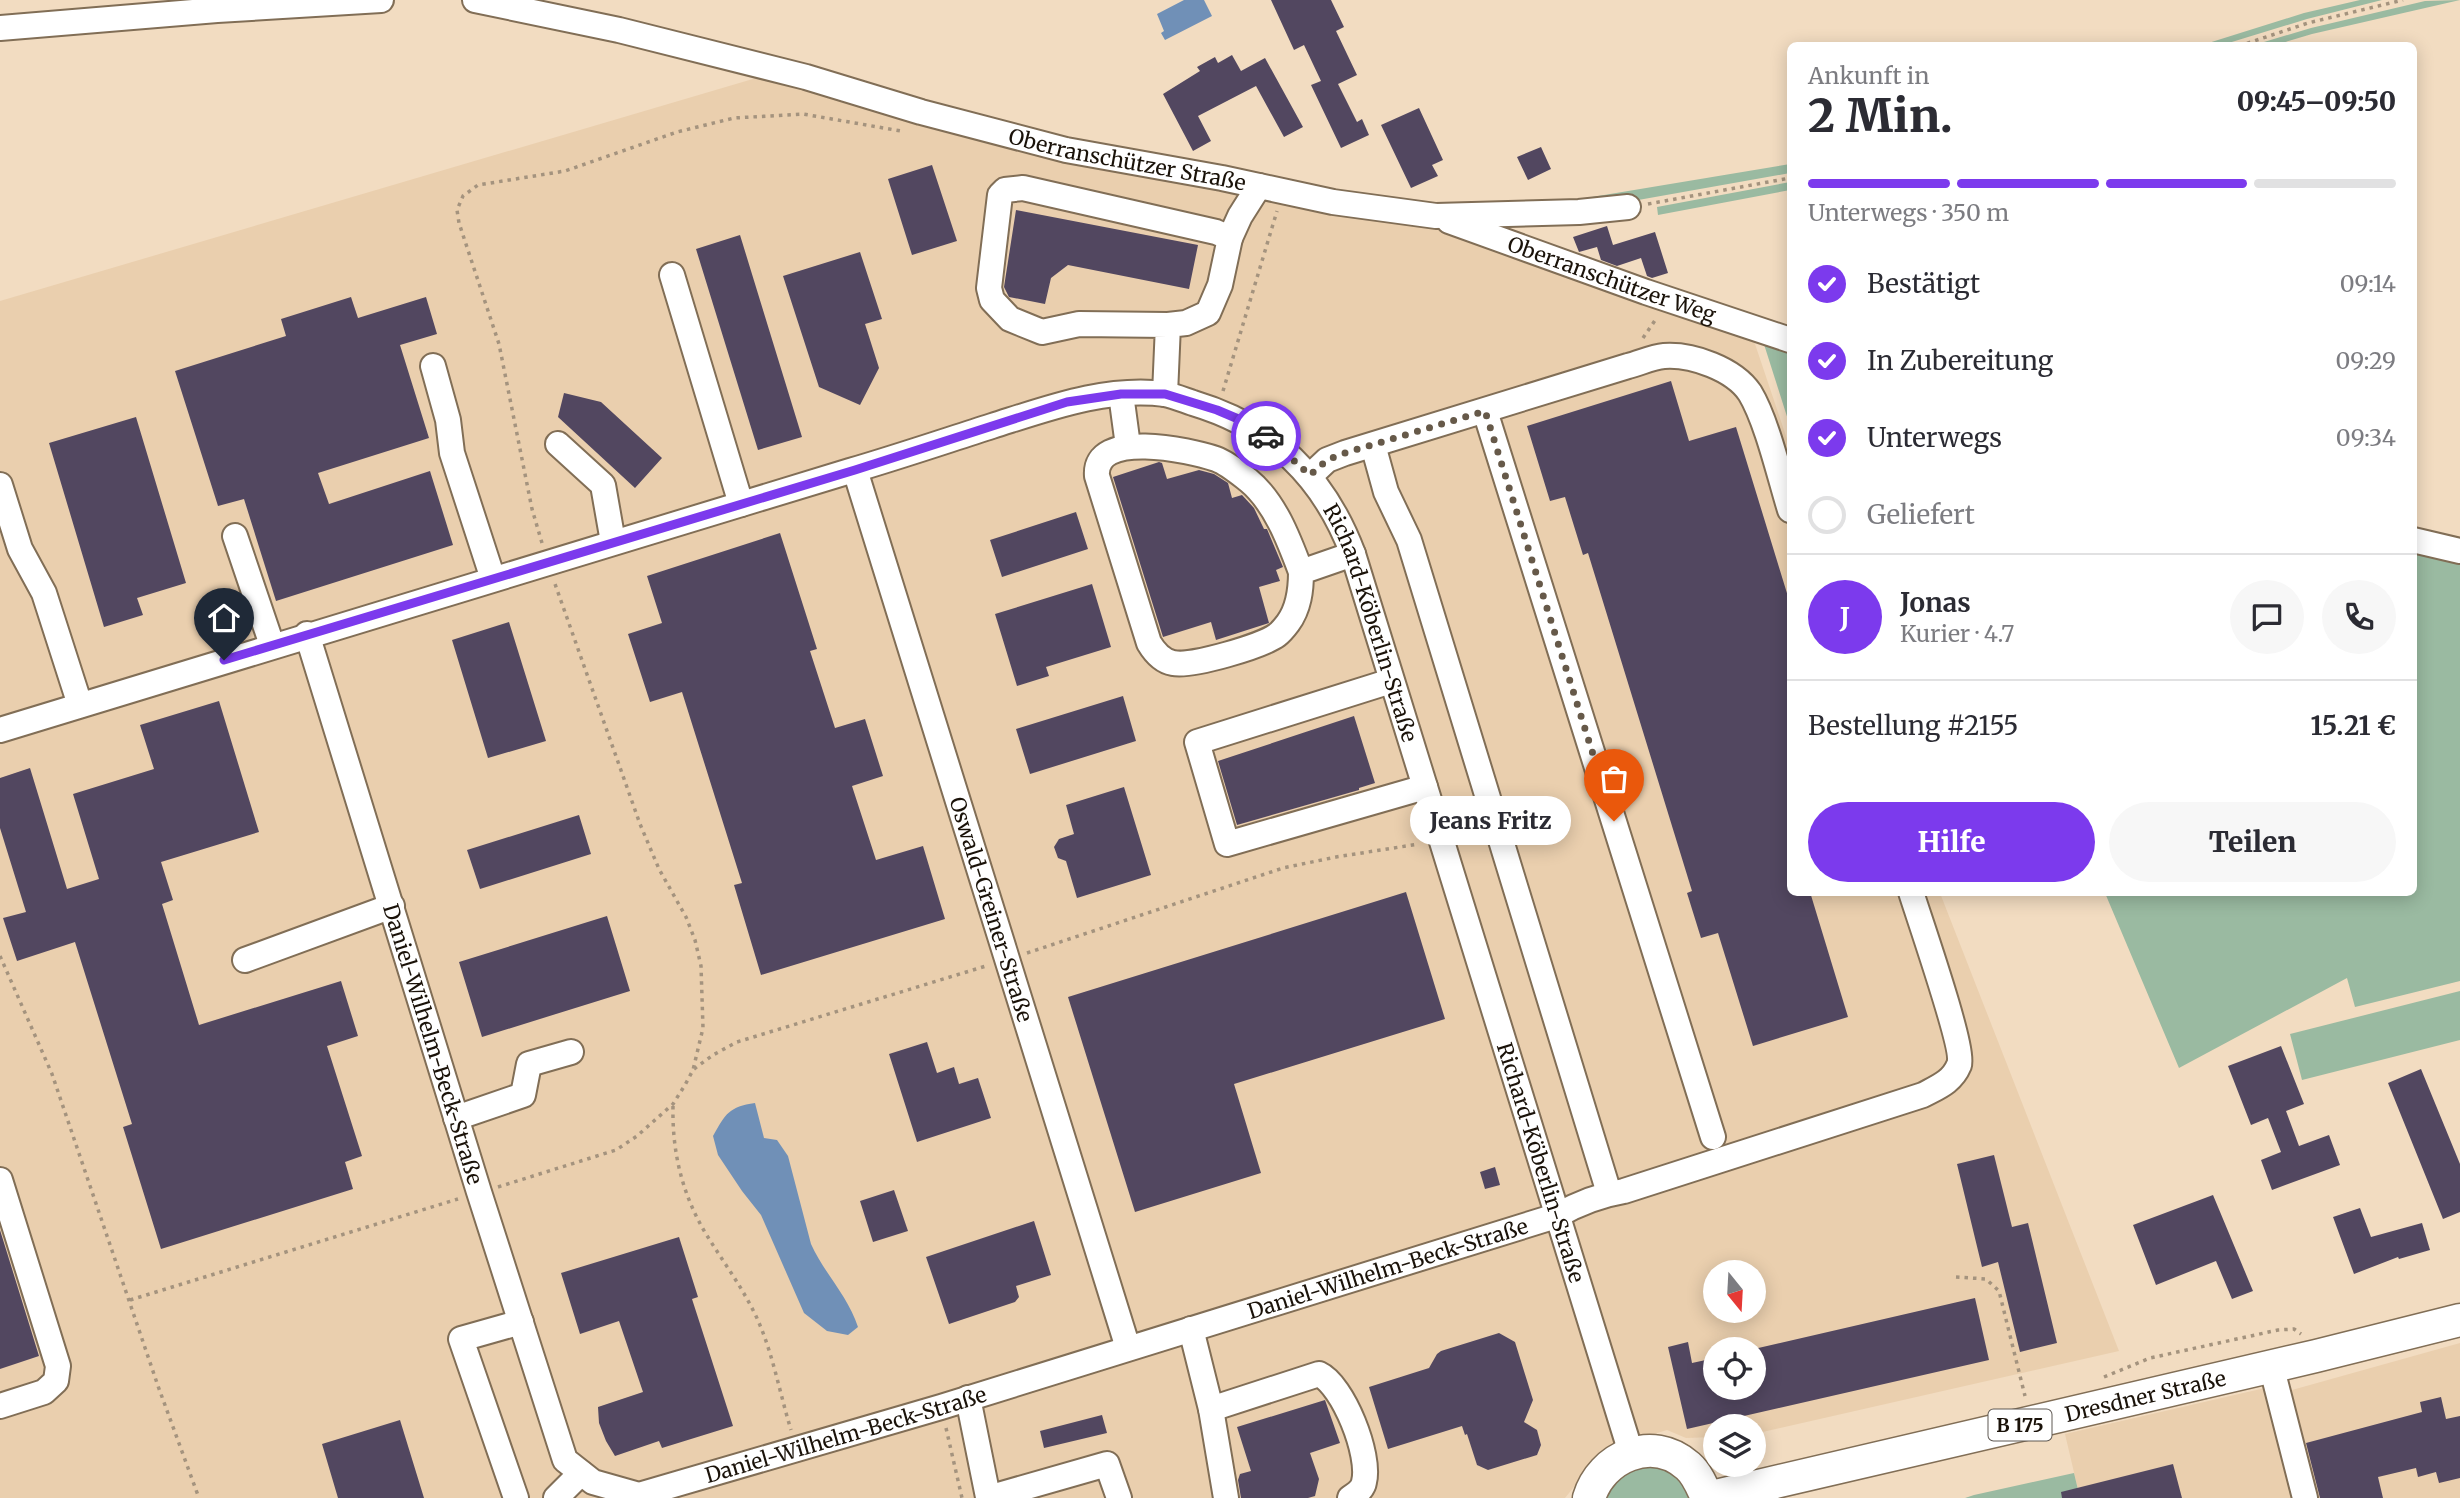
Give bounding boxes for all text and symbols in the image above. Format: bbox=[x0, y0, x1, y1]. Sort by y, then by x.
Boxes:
text: Ankunft in bbox=[1808, 61, 1930, 90]
text: 09:45–09:50 bbox=[2237, 85, 2396, 118]
text: 2 Min. bbox=[1808, 87, 1953, 145]
street label: Oberranschützer Straße bbox=[1006, 122, 1249, 196]
text: Unterwegs · 350 m bbox=[1808, 198, 2009, 227]
street label: Oberranschützer Weg bbox=[1504, 230, 1720, 328]
icon: check bbox=[1808, 265, 1846, 303]
text: Bestätigt bbox=[1867, 267, 1980, 300]
text: 09:14 bbox=[2340, 269, 2396, 298]
icon: check bbox=[1808, 342, 1846, 380]
text: In Zubereitung bbox=[1867, 344, 2053, 377]
text: 09:29 bbox=[2335, 346, 2396, 375]
courier bbox=[1231, 401, 1301, 471]
icon: car bbox=[1247, 417, 1285, 455]
icon: check bbox=[1808, 419, 1846, 457]
text: Unterwegs bbox=[1867, 421, 2002, 454]
text: 09:34 bbox=[2336, 423, 2396, 452]
street label: Richard-Köberlin-Straße bbox=[1318, 498, 1424, 745]
text: Geliefert bbox=[1867, 498, 1975, 531]
button: chat bbox=[2230, 580, 2304, 654]
button: phone bbox=[2322, 580, 2396, 654]
text: Jonas bbox=[1900, 586, 1971, 619]
pin bbox=[194, 588, 254, 660]
icon: home bbox=[205, 599, 243, 637]
text: J bbox=[1840, 601, 1850, 634]
text: Kurier · 4.7 bbox=[1900, 619, 2014, 648]
text: Bestellung #2155 bbox=[1808, 709, 2018, 742]
text: 15.21 € bbox=[2310, 709, 2396, 742]
pin bbox=[1584, 749, 1644, 821]
icon: bag bbox=[1595, 760, 1633, 798]
street label: Oswald-Greiner-Straße bbox=[944, 793, 1039, 1025]
callout: Jeans Fritz bbox=[1411, 796, 1572, 846]
button: Hilfe bbox=[1808, 802, 2095, 882]
button: Teilen bbox=[2109, 802, 2396, 882]
text: Jeans Fritz bbox=[1430, 806, 1551, 835]
street label: Daniel-Wilhelm-Beck-Straße bbox=[377, 900, 489, 1188]
street label: Richard-Köberlin-Straße bbox=[1491, 1039, 1591, 1286]
street label: Daniel-Wilhelm-Beck-Straße bbox=[1244, 1212, 1531, 1325]
north arrow bbox=[1703, 1260, 1766, 1323]
map controls bbox=[1703, 1260, 1766, 1477]
button: locate bbox=[1703, 1337, 1766, 1400]
street label: Dresdner Straße bbox=[2062, 1364, 2228, 1428]
street label: Daniel-Wilhelm-Beck-Straße bbox=[702, 1380, 990, 1489]
road number: B 175 bbox=[1988, 1410, 2052, 1441]
button: layers bbox=[1703, 1414, 1766, 1477]

